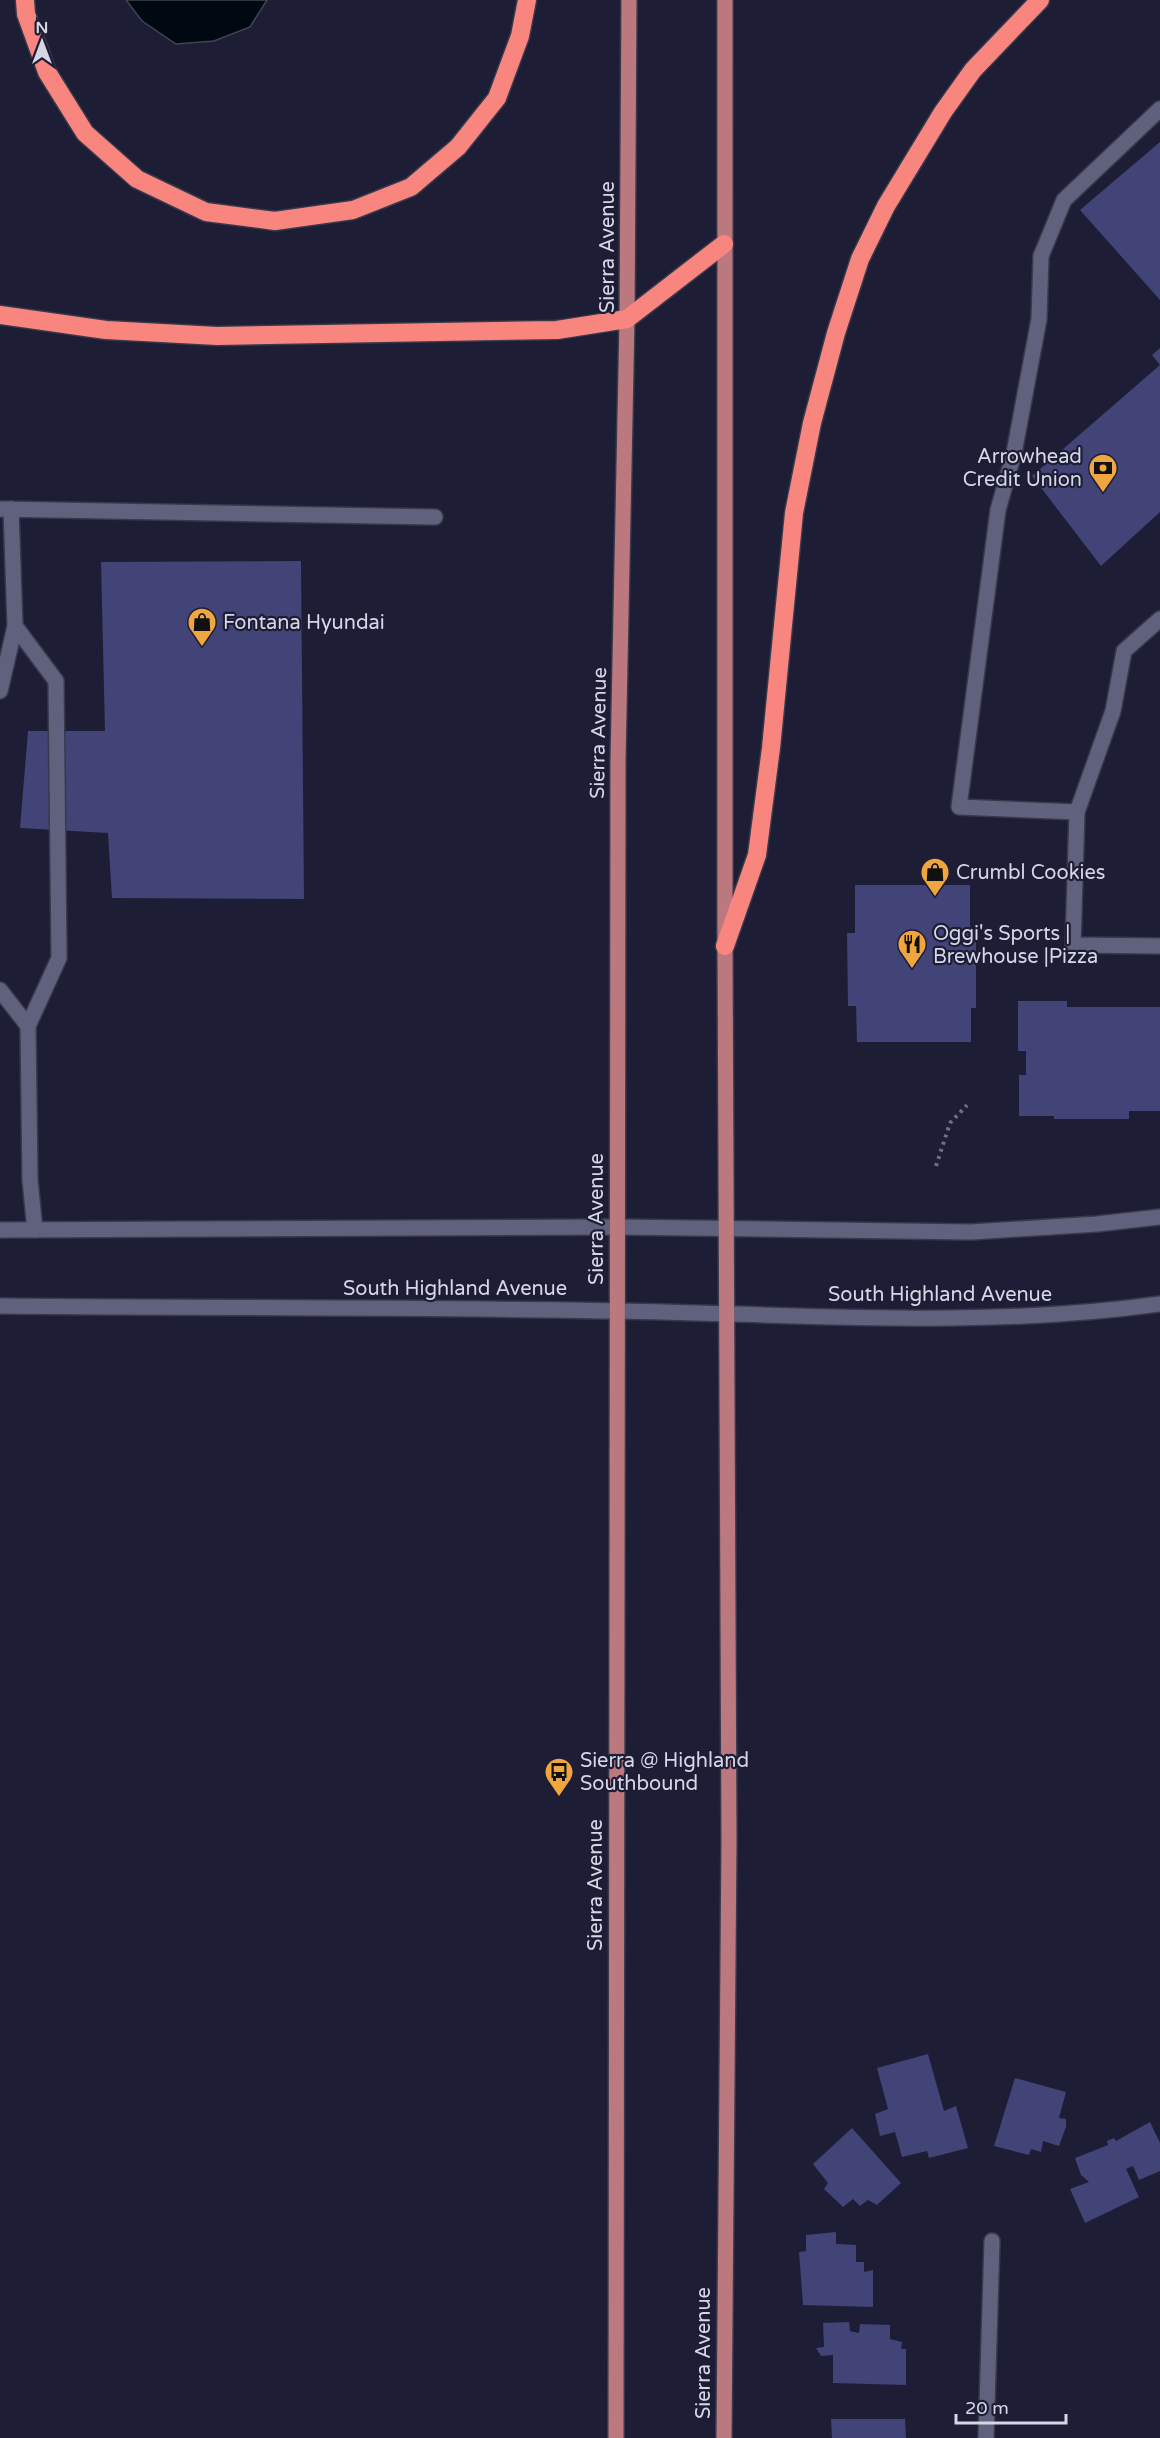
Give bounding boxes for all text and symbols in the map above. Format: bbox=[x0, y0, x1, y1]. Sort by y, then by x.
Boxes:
north arrow bbox=[12, 12, 72, 72]
text: N bbox=[36, 18, 48, 38]
street label: Sierra Avenue bbox=[596, 181, 620, 313]
place label: Arrowhead Credit Union bbox=[963, 445, 1082, 492]
bank icon: Arrowhead Credit Union bbox=[1087, 452, 1119, 494]
shop icon: Fontana Hyundai bbox=[186, 606, 218, 648]
place label: Fontana Hyundai bbox=[223, 611, 385, 635]
street label: Sierra Avenue bbox=[586, 667, 612, 799]
shop icon: Crumbl Cookies bbox=[919, 856, 951, 898]
place label: Crumbl Cookies bbox=[956, 861, 1105, 885]
place label: Oggi's Sports | Brewhouse |Pizza bbox=[933, 922, 1098, 969]
restaurant icon: Oggi's Sports | Brewhouse |Pizza bbox=[896, 928, 928, 970]
street label: Sierra Avenue bbox=[585, 1153, 609, 1285]
street label: South Highland Avenue bbox=[343, 1277, 567, 1301]
street label: South Highland Avenue bbox=[828, 1283, 1052, 1307]
place label: Sierra @ Highland Southbound bbox=[580, 1749, 749, 1796]
bus stop icon: Sierra @ Highland Southbound bbox=[543, 1756, 575, 1798]
street label: Sierra Avenue bbox=[584, 1819, 608, 1951]
street label: Sierra Avenue bbox=[692, 2287, 716, 2419]
scale bar bbox=[956, 2387, 1066, 2425]
text: 20 m bbox=[965, 2397, 1009, 2419]

